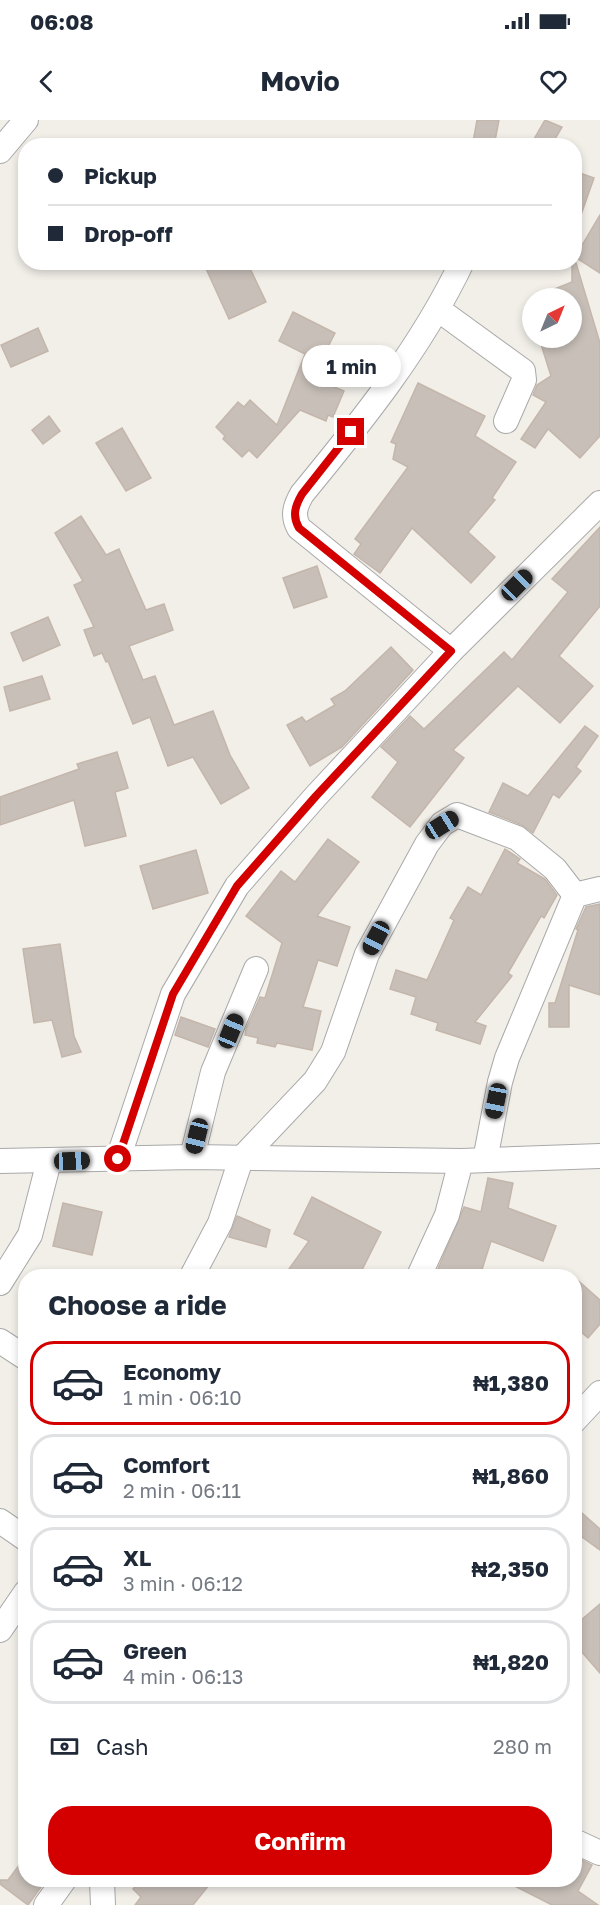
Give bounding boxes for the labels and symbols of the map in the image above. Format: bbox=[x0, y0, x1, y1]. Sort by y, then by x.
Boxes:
north arrow bbox=[522, 288, 582, 348]
callout: 1 min bbox=[302, 345, 400, 387]
route end bbox=[337, 418, 364, 445]
car bbox=[498, 566, 536, 604]
car bbox=[422, 808, 462, 842]
car bbox=[360, 918, 392, 958]
car bbox=[216, 1011, 246, 1051]
car bbox=[484, 1082, 508, 1120]
car bbox=[184, 1116, 210, 1156]
route start bbox=[104, 1145, 131, 1172]
car bbox=[54, 1151, 90, 1171]

